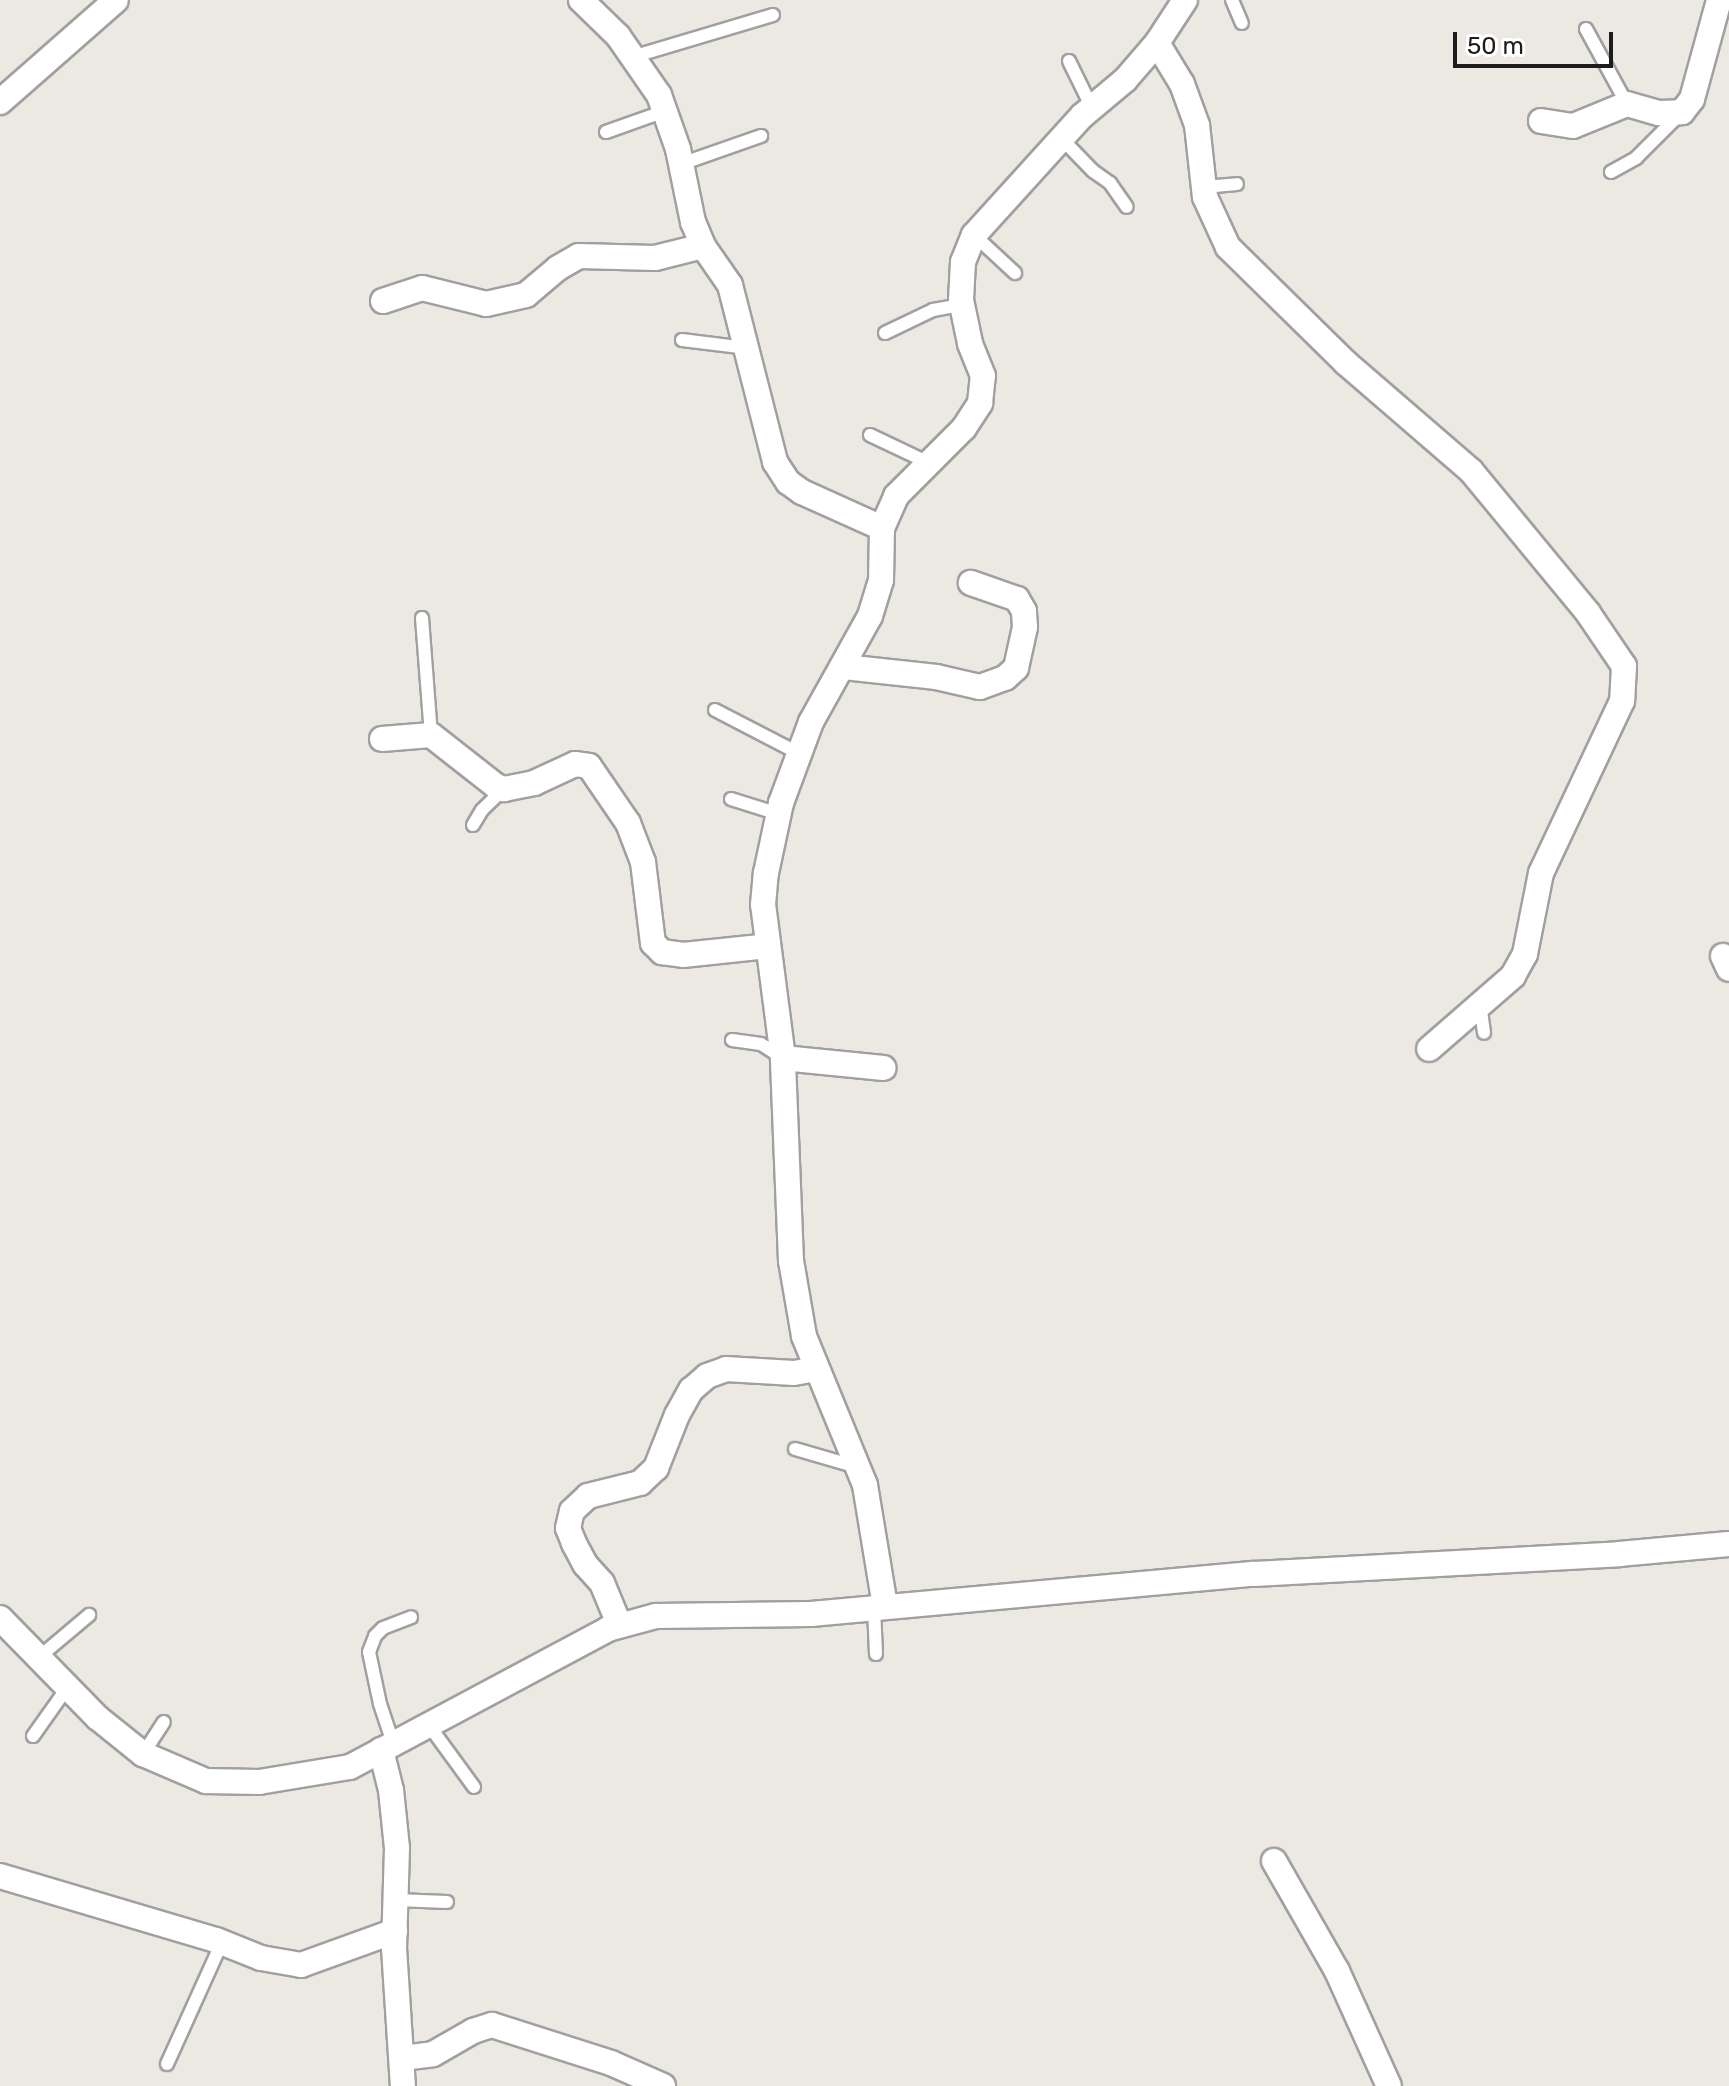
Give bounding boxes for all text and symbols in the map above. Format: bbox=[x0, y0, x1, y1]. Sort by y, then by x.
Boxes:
scale bar bbox=[1457, 16, 1617, 66]
text: 50 m bbox=[1467, 32, 1524, 60]

